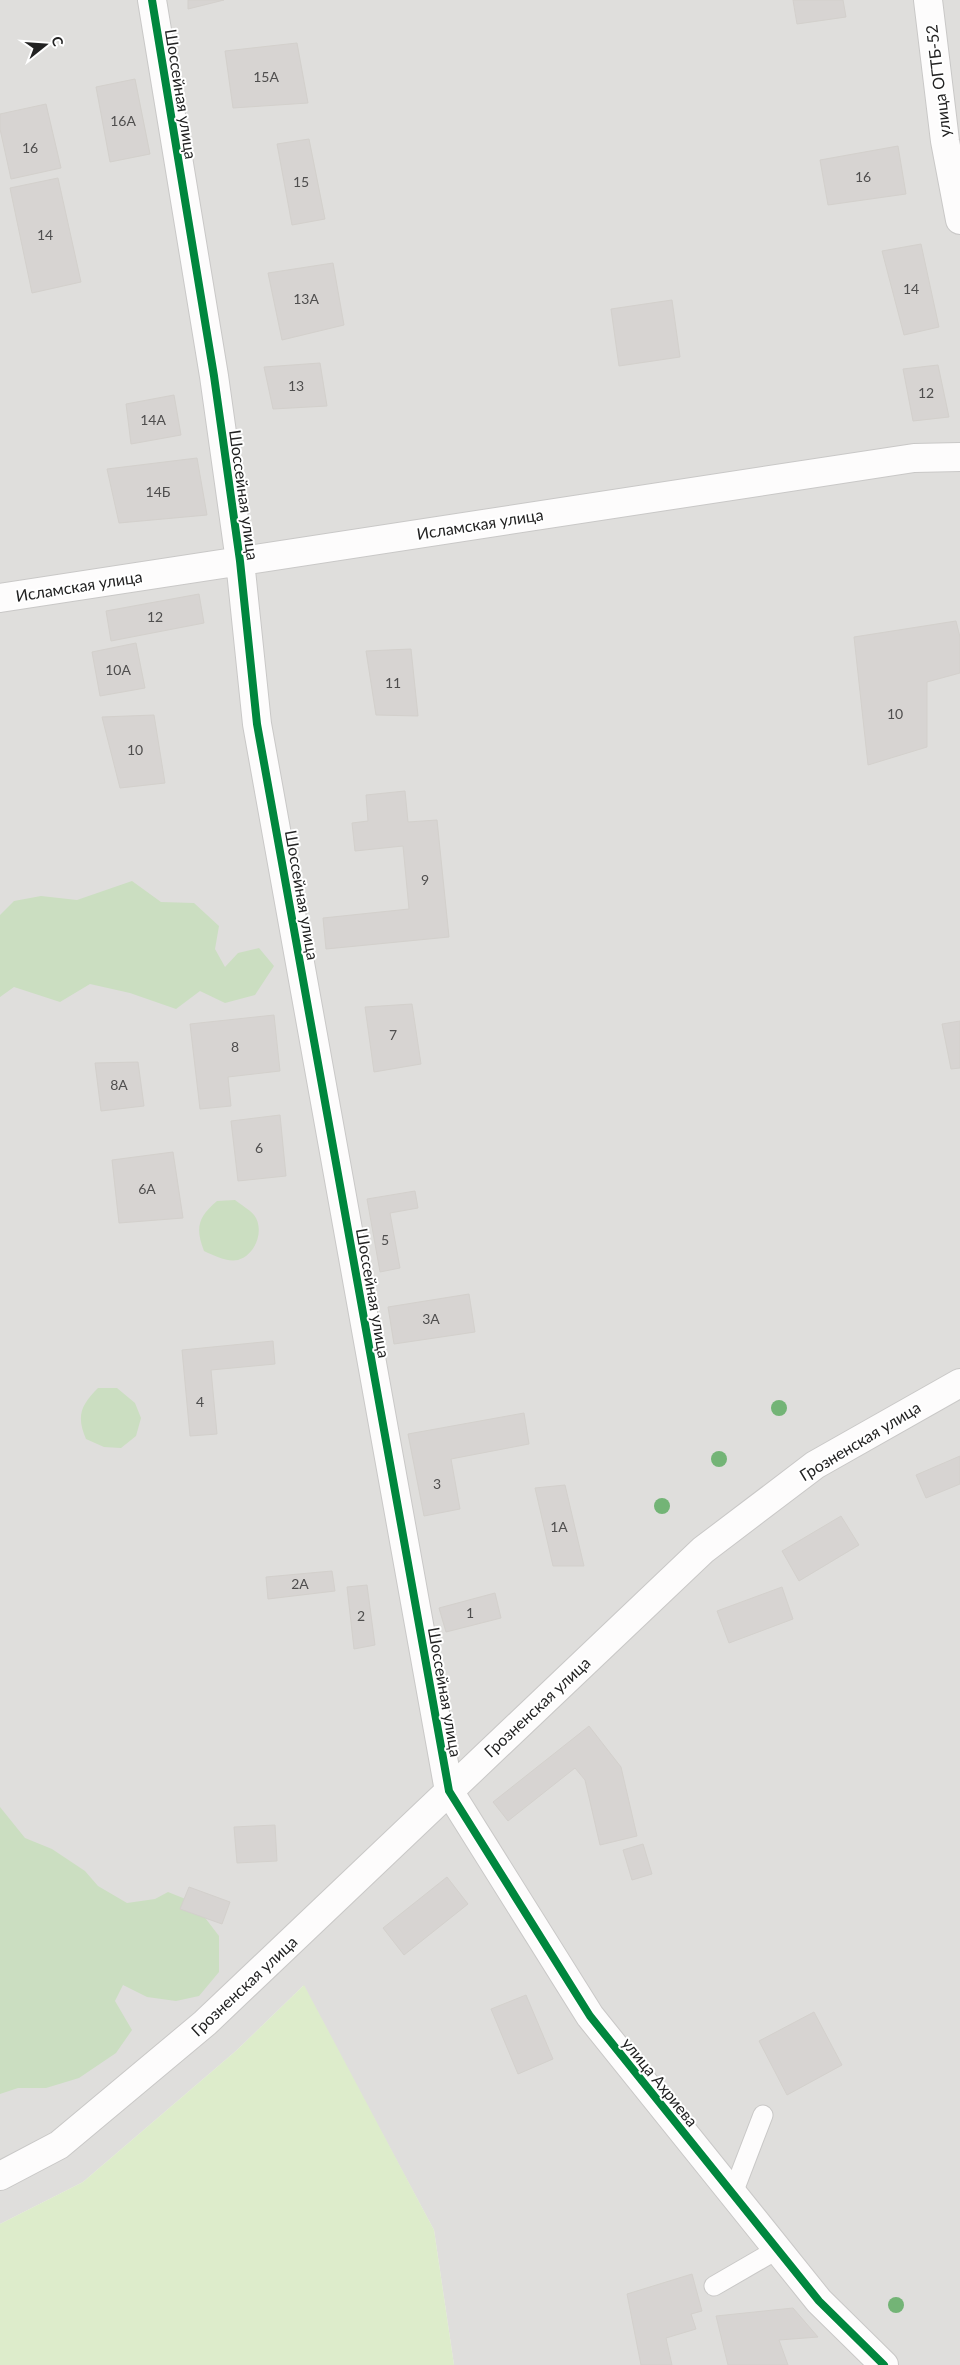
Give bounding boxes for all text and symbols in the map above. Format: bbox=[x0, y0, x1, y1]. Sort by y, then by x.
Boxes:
north arrow bbox=[20, 20, 70, 70]
street label: улица ОГТБ-52 bbox=[921, 24, 954, 138]
street label: Шоссейная улица bbox=[162, 28, 201, 160]
text: С bbox=[48, 34, 68, 49]
house number: 15А bbox=[253, 68, 279, 85]
house number: 16А bbox=[110, 112, 136, 129]
house number: 16 bbox=[22, 139, 38, 156]
house number: 16 bbox=[855, 168, 871, 185]
house number: 15 bbox=[293, 173, 309, 190]
house number: 14 bbox=[37, 226, 53, 243]
house number: 14 bbox=[903, 280, 919, 297]
house number: 13А bbox=[293, 290, 319, 307]
house number: 13 bbox=[288, 377, 304, 394]
house number: 12 bbox=[918, 384, 934, 401]
house number: 14А bbox=[140, 411, 166, 428]
street label: Шоссейная улица bbox=[226, 429, 263, 561]
house number: 14Б bbox=[146, 483, 171, 500]
street label: Исламская улица bbox=[415, 504, 545, 543]
street label: Исламская улица bbox=[14, 566, 144, 605]
house number: 12 bbox=[147, 608, 163, 625]
house number: 10А bbox=[105, 661, 131, 678]
house number: 11 bbox=[385, 674, 401, 691]
house number: 10 bbox=[887, 705, 903, 722]
house number: 10 bbox=[127, 741, 143, 758]
street label: Шоссейная улица bbox=[282, 829, 323, 961]
house number: 9 bbox=[421, 871, 429, 888]
house number: 7 bbox=[389, 1026, 397, 1043]
house number: 8 bbox=[231, 1038, 239, 1055]
house number: 8А bbox=[110, 1076, 128, 1093]
house number: 6 bbox=[255, 1139, 263, 1156]
house number: 6А bbox=[138, 1180, 156, 1197]
street label: Шоссейная улица bbox=[353, 1227, 394, 1359]
house number: 5 bbox=[381, 1231, 389, 1248]
house number: 3А bbox=[422, 1310, 440, 1327]
house number: 4 bbox=[196, 1393, 204, 1410]
street label: Грозненская улица bbox=[796, 1397, 924, 1484]
house number: 3 bbox=[433, 1475, 441, 1492]
house number: 1А bbox=[550, 1518, 568, 1535]
house number: 2А bbox=[291, 1575, 309, 1592]
house number: 1 bbox=[466, 1604, 474, 1621]
house number: 2 bbox=[357, 1607, 365, 1624]
street label: Шоссейная улица bbox=[425, 1626, 466, 1758]
street label: Грозненская улица bbox=[480, 1653, 594, 1761]
street label: Грозненская улица bbox=[187, 1932, 301, 2040]
street label: улица Ахриева bbox=[619, 2033, 702, 2130]

